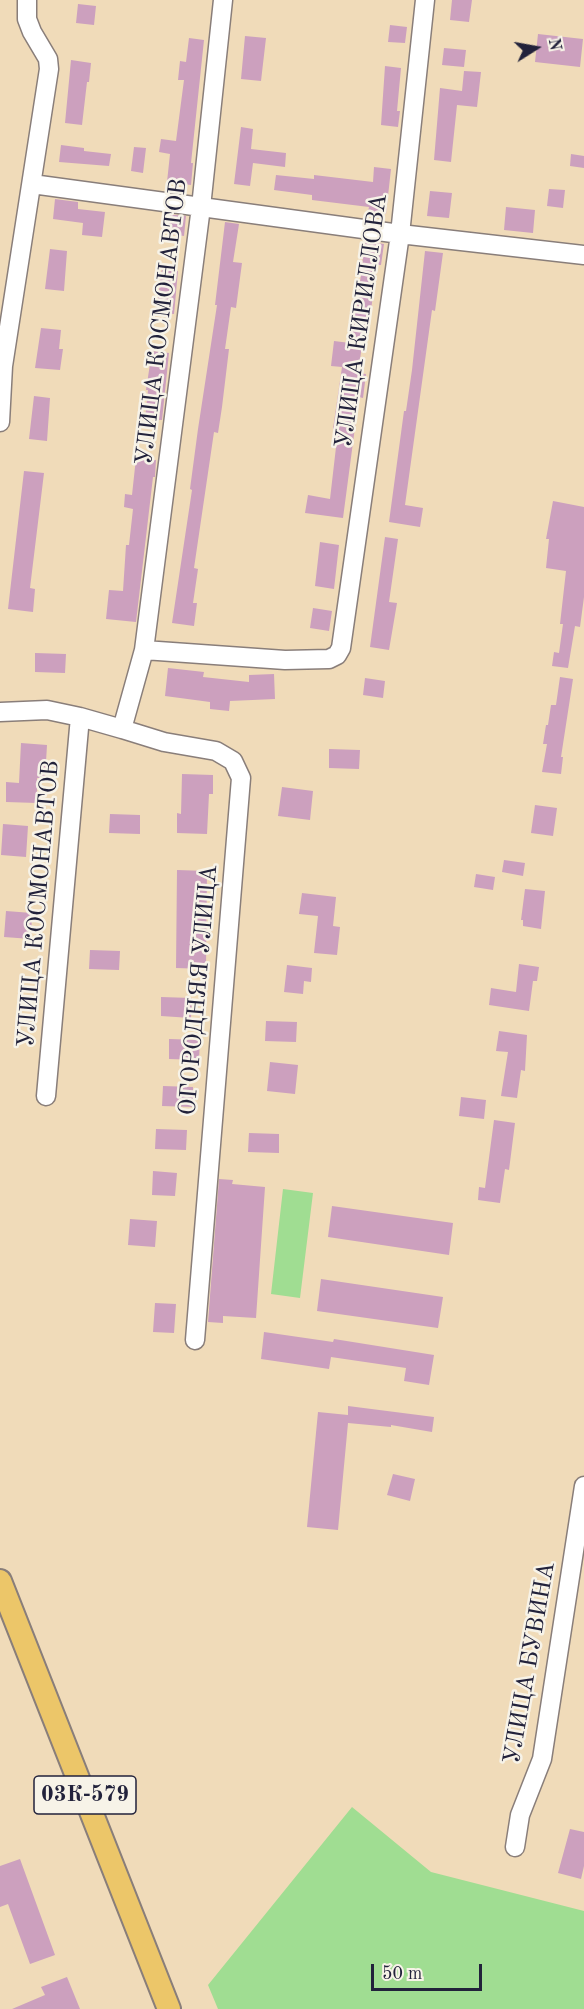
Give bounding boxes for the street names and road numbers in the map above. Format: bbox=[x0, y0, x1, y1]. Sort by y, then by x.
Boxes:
street label: УЛИЦА КОСМОНАВТОВ bbox=[130, 177, 194, 467]
street label: УЛИЦА КИРИЛЛОВА bbox=[330, 192, 394, 450]
street label: УЛИЦА КОСМОНАВТОВ bbox=[12, 759, 66, 1049]
street label: ОГОРОДНЯЯ УЛИЦА bbox=[174, 863, 224, 1117]
street label: УЛИЦА БУВИНА bbox=[498, 1560, 562, 1766]
road number: 03К-579 bbox=[34, 1776, 136, 1814]

